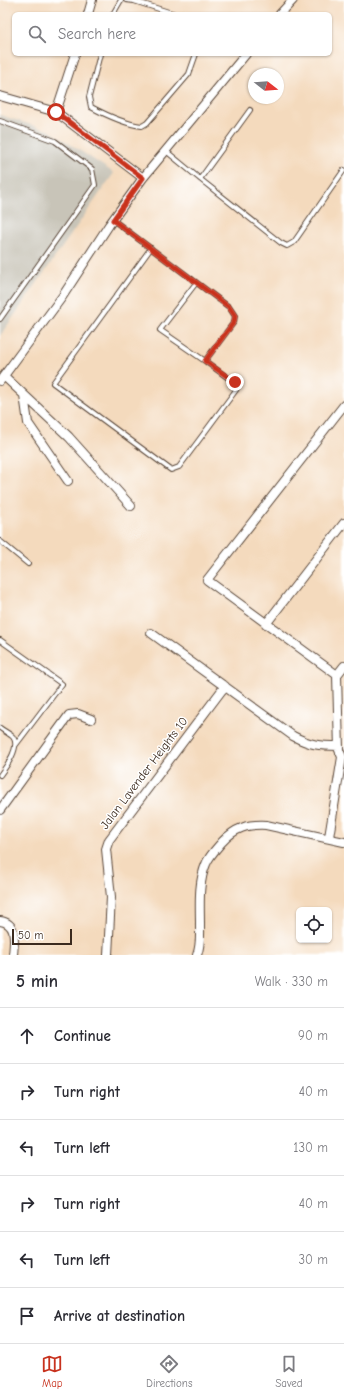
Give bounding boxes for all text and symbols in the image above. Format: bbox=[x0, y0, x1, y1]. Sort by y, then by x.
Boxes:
search box bbox=[12, 12, 332, 56]
icon: search bbox=[26, 23, 48, 45]
text: Search here bbox=[58, 25, 136, 43]
north arrow bbox=[248, 68, 284, 104]
route start bbox=[47, 103, 65, 121]
route end bbox=[226, 373, 244, 391]
street label: Jalan Lavender Heights 10 bbox=[97, 714, 191, 832]
map controls bbox=[296, 907, 332, 943]
button: locate bbox=[296, 907, 332, 943]
scale bar bbox=[12, 927, 72, 946]
text: 50 m bbox=[18, 929, 43, 942]
text: 5 min bbox=[16, 972, 58, 991]
text: Walk · 330 m bbox=[255, 974, 328, 989]
icon: ahead bbox=[16, 1025, 38, 1047]
text: Continue bbox=[54, 1027, 111, 1045]
text: 90 m bbox=[298, 1028, 328, 1043]
icon: right bbox=[16, 1081, 38, 1103]
text: Turn right bbox=[54, 1083, 120, 1101]
text: 40 m bbox=[299, 1084, 328, 1099]
icon: left bbox=[16, 1137, 38, 1159]
text: Turn left bbox=[54, 1139, 110, 1157]
text: 130 m bbox=[293, 1140, 328, 1155]
icon: right bbox=[16, 1193, 38, 1215]
text: Turn right bbox=[54, 1195, 120, 1213]
text: 40 m bbox=[299, 1196, 328, 1211]
icon: left bbox=[16, 1249, 38, 1271]
text: Turn left bbox=[54, 1251, 110, 1269]
text: 30 m bbox=[298, 1252, 328, 1267]
icon: arrive bbox=[16, 1305, 38, 1327]
text: Arrive at destination bbox=[54, 1307, 185, 1325]
tab: Map bbox=[41, 1353, 63, 1390]
tab: Directions bbox=[146, 1353, 193, 1390]
tab: Saved bbox=[275, 1353, 303, 1390]

